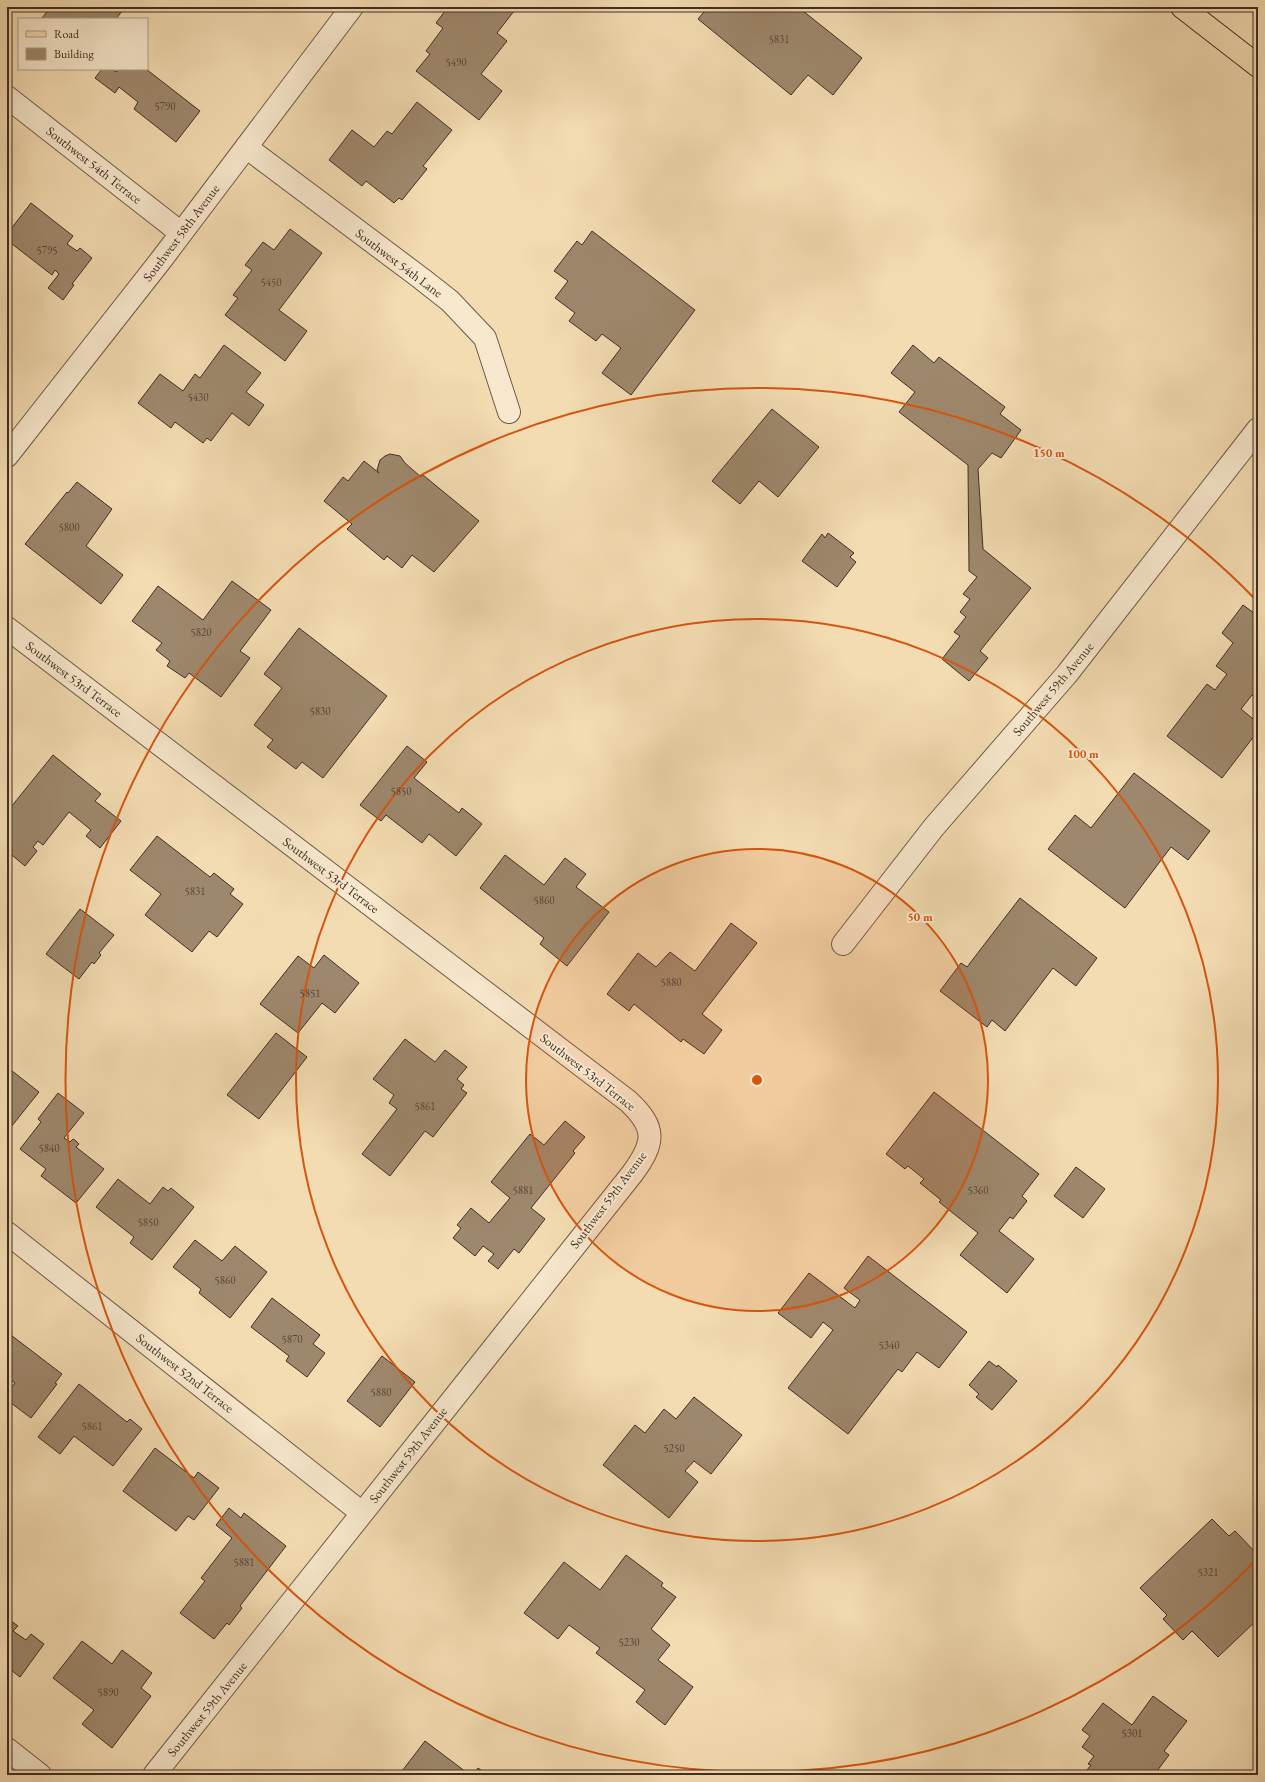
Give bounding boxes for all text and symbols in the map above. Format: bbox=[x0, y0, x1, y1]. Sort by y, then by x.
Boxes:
legend bbox=[18, 18, 148, 70]
text: Road bbox=[54, 26, 80, 42]
house number: 5831 bbox=[768, 32, 790, 46]
text: Building bbox=[54, 46, 95, 62]
house number: 5490 bbox=[445, 55, 467, 69]
house number: 5790 bbox=[154, 99, 176, 113]
street label: Southwest 54th Terrace bbox=[43, 122, 145, 208]
street label: Southwest 58th Avenue bbox=[139, 181, 223, 285]
street label: Southwest 54th Lane bbox=[352, 225, 446, 301]
house number: 5795 bbox=[36, 243, 58, 257]
house number: 5450 bbox=[260, 275, 282, 289]
house number: 5430 bbox=[187, 390, 209, 404]
text: 150 m bbox=[1033, 445, 1065, 461]
house number: 5800 bbox=[58, 520, 80, 534]
house number: 5820 bbox=[190, 625, 212, 639]
street label: Southwest 53rd Terrace bbox=[22, 637, 126, 721]
street label: Southwest 59th Avenue bbox=[1009, 639, 1097, 739]
house number: 5830 bbox=[309, 704, 331, 718]
text: 100 m bbox=[1067, 746, 1099, 762]
house number: 5850 bbox=[390, 784, 412, 798]
street label: Southwest 53rd Terrace bbox=[279, 833, 383, 917]
house number: 5831 bbox=[184, 884, 206, 898]
house number: 5860 bbox=[533, 893, 555, 907]
text: 50 m bbox=[907, 909, 933, 925]
house number: 5880 bbox=[660, 975, 682, 989]
house number: 5851 bbox=[299, 986, 321, 1000]
street label: Southwest 53rd Terrace bbox=[537, 1029, 639, 1115]
centre of rings bbox=[750, 1073, 764, 1087]
house number: 5861 bbox=[414, 1099, 436, 1113]
house number: 5840 bbox=[38, 1141, 60, 1155]
street label: Southwest 59th Avenue bbox=[566, 1148, 650, 1252]
house number: 5881 bbox=[512, 1183, 534, 1197]
house number: 5360 bbox=[967, 1183, 989, 1197]
house number: 5850 bbox=[137, 1215, 159, 1229]
house number: 5860 bbox=[214, 1273, 236, 1287]
street label: Southwest 52nd Terrace bbox=[133, 1330, 237, 1416]
house number: 5870 bbox=[281, 1332, 303, 1346]
house number: 5340 bbox=[878, 1338, 900, 1352]
house number: 5880 bbox=[370, 1385, 392, 1399]
street label: Southwest 59th Avenue bbox=[365, 1403, 451, 1507]
house number: 5861 bbox=[81, 1419, 103, 1433]
house number: 5250 bbox=[663, 1441, 685, 1455]
house number: 5881 bbox=[233, 1555, 255, 1569]
house number: 5321 bbox=[1197, 1565, 1219, 1579]
house number: 5230 bbox=[618, 1635, 640, 1649]
street label: Southwest 59th Avenue bbox=[163, 1658, 251, 1760]
house number: 5890 bbox=[97, 1685, 119, 1699]
house number: 5301 bbox=[1121, 1726, 1143, 1740]

